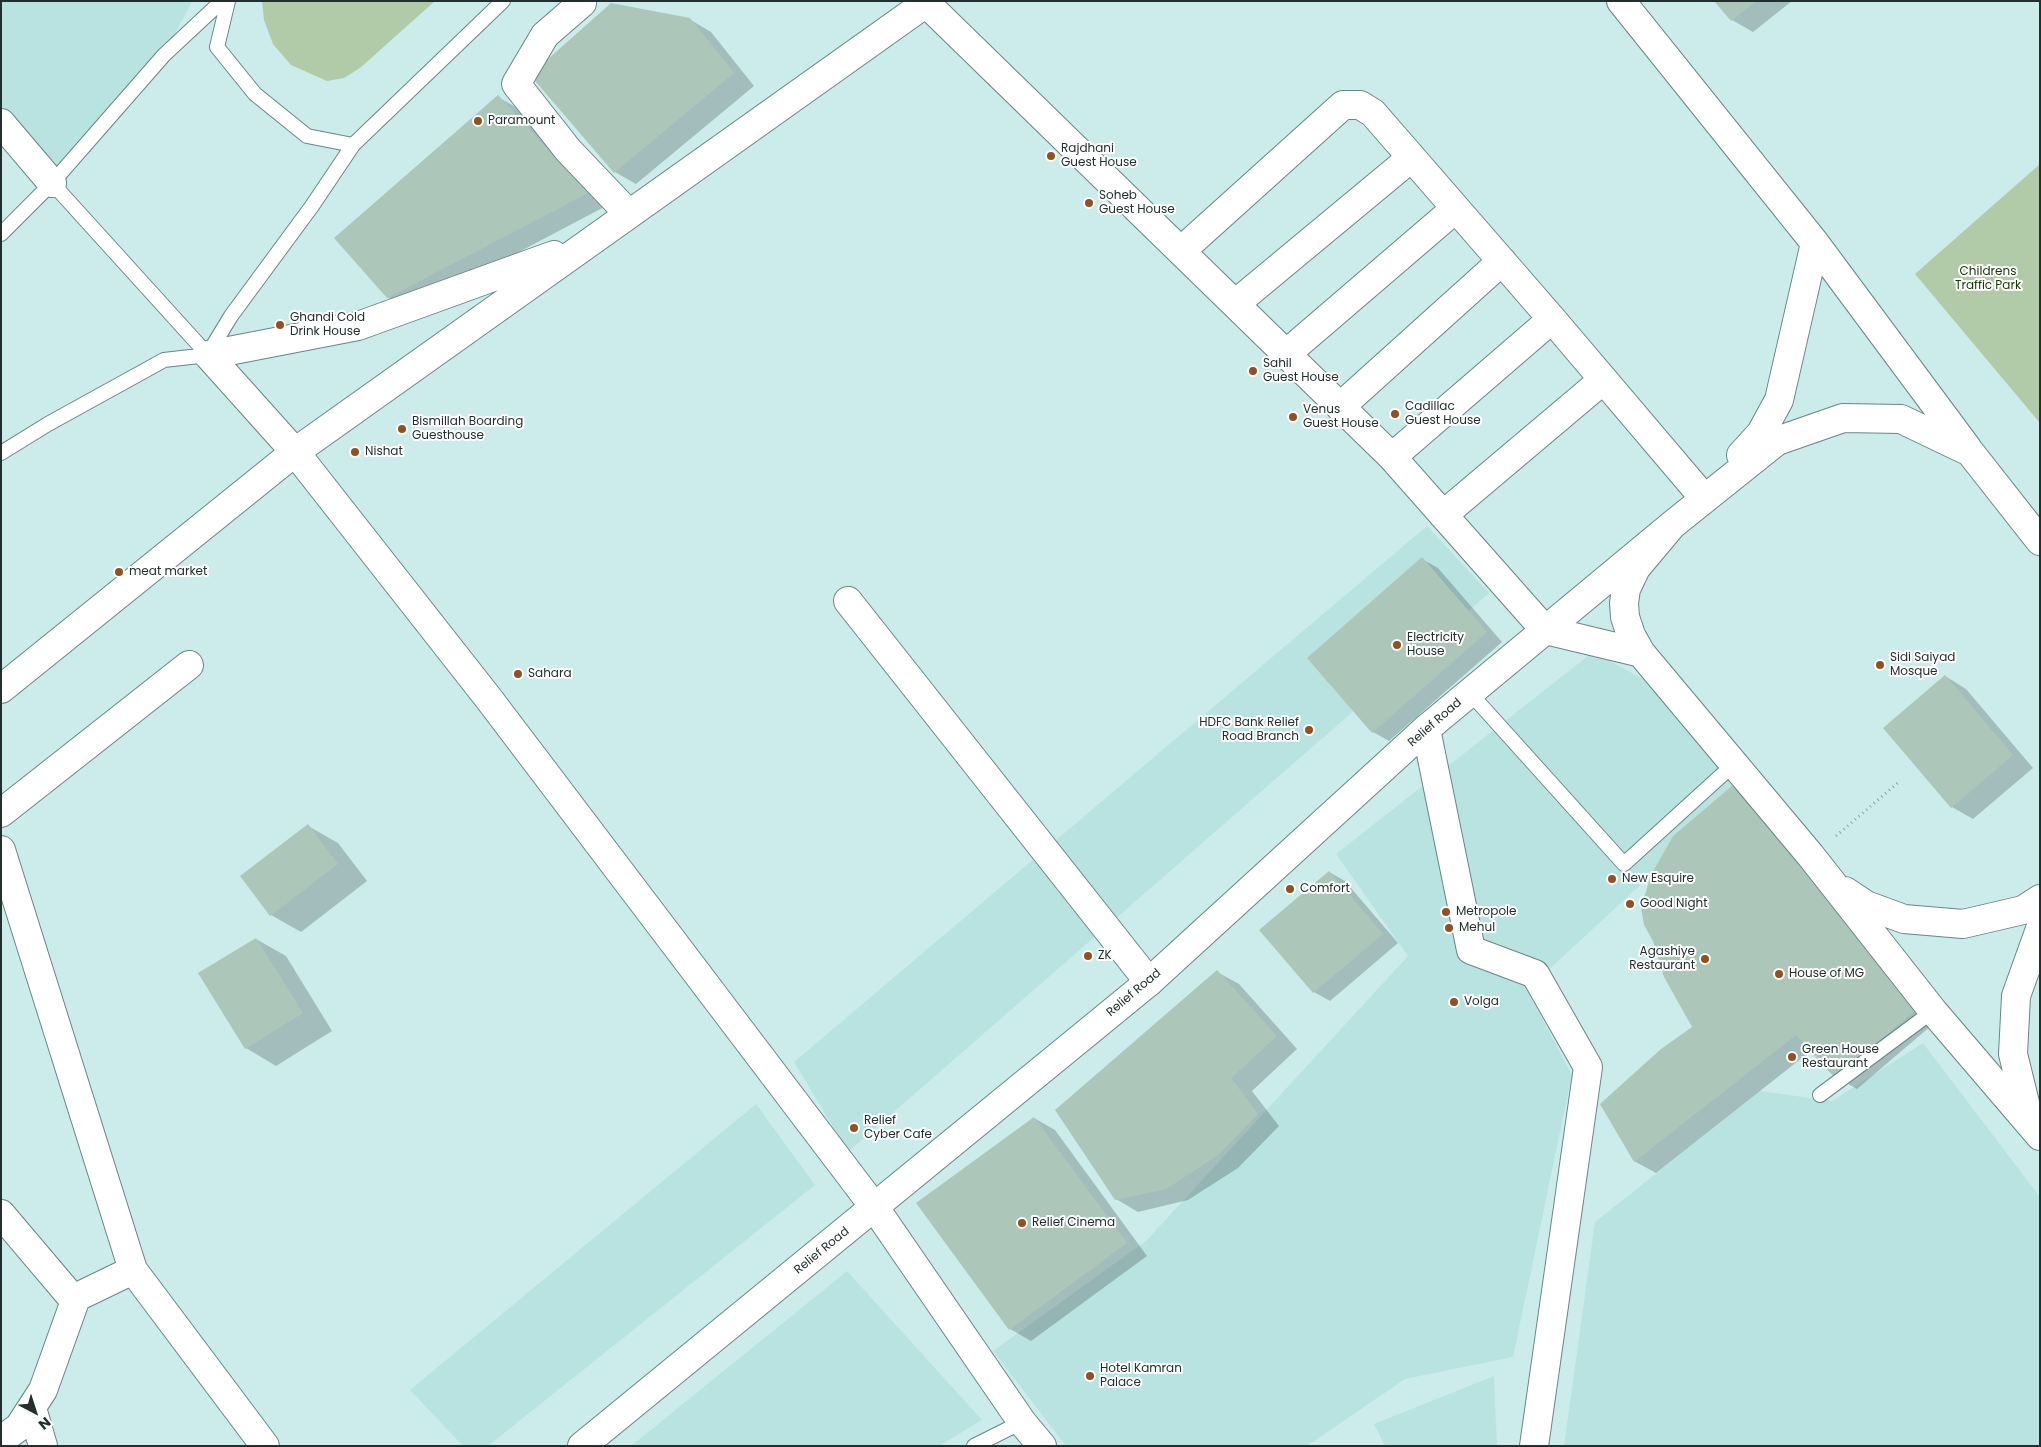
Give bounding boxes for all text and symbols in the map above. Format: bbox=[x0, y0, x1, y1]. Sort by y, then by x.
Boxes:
place label: Paramount bbox=[488, 114, 555, 128]
marker: Paramount bbox=[472, 115, 484, 127]
place label: Rajdhani Guest House bbox=[1061, 142, 1137, 170]
marker: Rajdhani Guest House bbox=[1045, 150, 1057, 162]
place label: Soheb Guest House bbox=[1099, 189, 1175, 217]
marker: Soheb Guest House bbox=[1083, 197, 1095, 209]
park label: Childrens Traffic Park bbox=[1955, 265, 2021, 293]
place label: Ghandi Cold Drink House bbox=[290, 311, 365, 339]
marker: Ghandi Cold Drink House bbox=[274, 319, 286, 331]
place label: Sahil Guest House bbox=[1263, 357, 1339, 385]
marker: Sahil Guest House bbox=[1247, 365, 1259, 377]
place label: Cadillac Guest House bbox=[1405, 400, 1481, 428]
place label: Venus Guest House bbox=[1303, 403, 1379, 431]
marker: Cadillac Guest House bbox=[1389, 408, 1401, 420]
marker: Venus Guest House bbox=[1287, 411, 1299, 423]
place label: Bismillah Boarding Guesthouse bbox=[412, 415, 523, 443]
marker: Bismillah Boarding Guesthouse bbox=[396, 423, 408, 435]
place label: Nishat bbox=[365, 445, 403, 459]
marker: Nishat bbox=[349, 446, 361, 458]
place label: meat market bbox=[129, 565, 207, 579]
marker: meat market bbox=[113, 566, 125, 578]
place label: Electricity House bbox=[1407, 631, 1464, 659]
marker: Electricity House bbox=[1391, 639, 1403, 651]
place label: Sidi Saiyad Mosque bbox=[1890, 651, 1955, 679]
marker: Sidi Saiyad Mosque bbox=[1874, 659, 1886, 671]
place label: Sahara bbox=[528, 667, 572, 681]
marker: Sahara bbox=[512, 668, 524, 680]
street label: Relief Road bbox=[1405, 696, 1465, 750]
place label: HDFC Bank Relief Road Branch bbox=[1199, 716, 1299, 744]
marker: HDFC Bank Relief Road Branch bbox=[1303, 724, 1315, 736]
place label: New Esquire bbox=[1622, 872, 1694, 886]
marker: New Esquire bbox=[1606, 873, 1618, 885]
place label: Comfort bbox=[1300, 882, 1350, 896]
marker: Comfort bbox=[1284, 883, 1296, 895]
place label: Good Night bbox=[1640, 897, 1708, 911]
marker: Good Night bbox=[1624, 898, 1636, 910]
place label: Metropole bbox=[1456, 905, 1516, 919]
marker: Metropole bbox=[1440, 906, 1452, 918]
place label: Mehul bbox=[1459, 921, 1495, 935]
marker: Mehul bbox=[1443, 922, 1455, 934]
place label: Agashiye Restaurant bbox=[1629, 945, 1695, 973]
place label: ZK bbox=[1098, 949, 1112, 963]
marker: ZK bbox=[1082, 950, 1094, 962]
marker: Agashiye Restaurant bbox=[1699, 953, 1711, 965]
street label: Relief Road bbox=[1104, 966, 1164, 1020]
place label: House of MG bbox=[1789, 967, 1864, 981]
marker: House of MG bbox=[1773, 968, 1785, 980]
place label: Volga bbox=[1464, 995, 1499, 1009]
marker: Volga bbox=[1448, 996, 1460, 1008]
place label: Green House Restaurant bbox=[1802, 1043, 1879, 1071]
marker: Green House Restaurant bbox=[1786, 1051, 1798, 1063]
place label: Relief Cyber Cafe bbox=[864, 1114, 932, 1142]
marker: Relief Cyber Cafe bbox=[848, 1122, 860, 1134]
place label: Relief Cinema bbox=[1032, 1216, 1115, 1230]
marker: Relief Cinema bbox=[1016, 1217, 1028, 1229]
street label: Relief Road bbox=[792, 1225, 852, 1277]
place label: Hotel Kamran Palace bbox=[1100, 1362, 1182, 1390]
marker: Hotel Kamran Palace bbox=[1084, 1370, 1096, 1382]
north arrow bbox=[10, 1387, 60, 1437]
text: N bbox=[34, 1412, 55, 1435]

